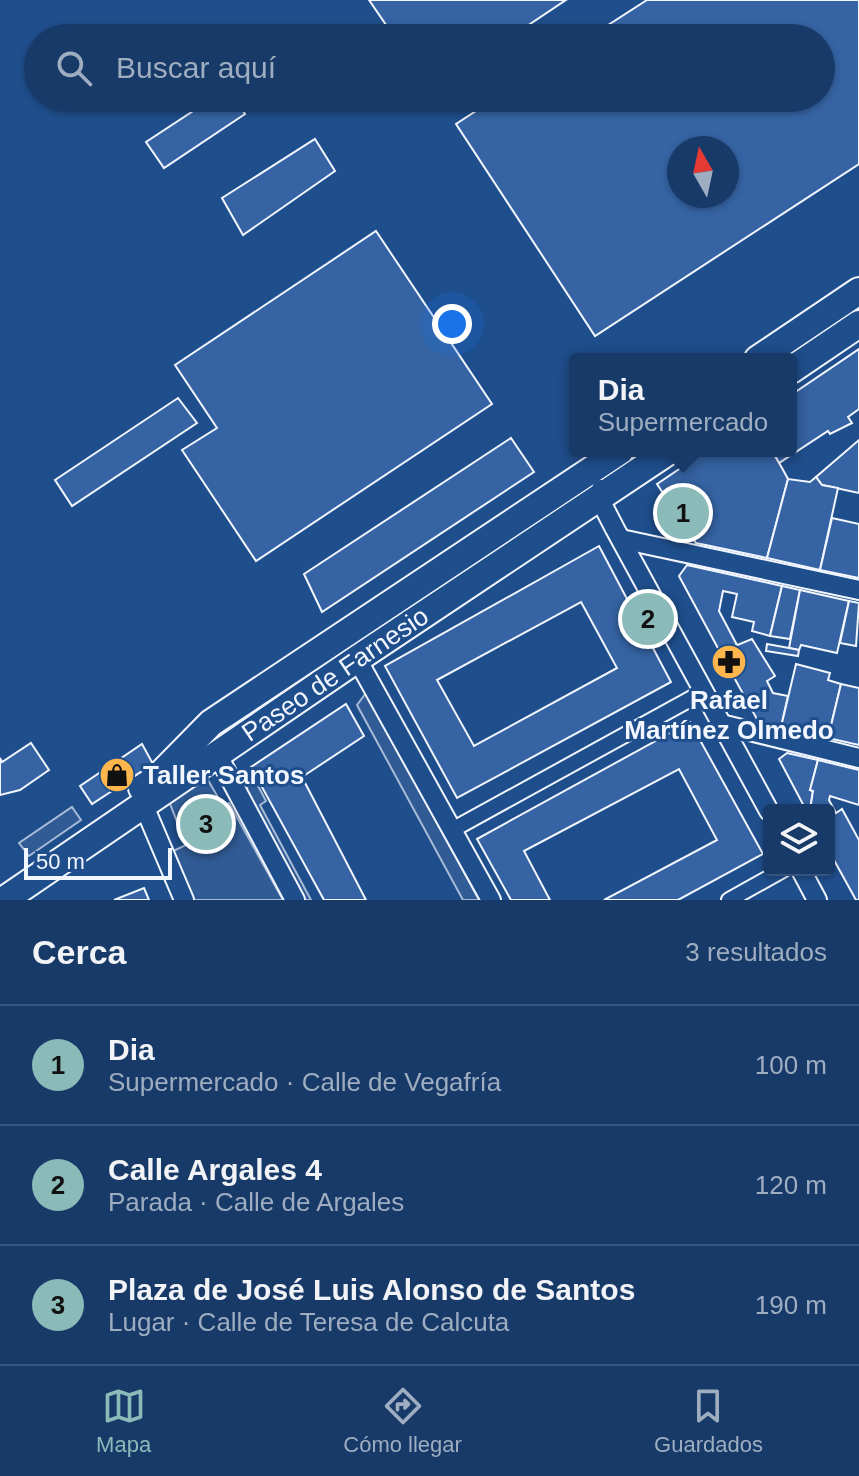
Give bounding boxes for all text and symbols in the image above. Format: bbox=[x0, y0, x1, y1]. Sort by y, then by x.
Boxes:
search box bbox=[24, 24, 835, 112]
icon: search bbox=[52, 46, 96, 90]
text: Buscar aquí bbox=[116, 51, 276, 84]
north arrow bbox=[667, 136, 739, 208]
your location bbox=[432, 304, 472, 344]
popup bbox=[569, 353, 797, 457]
text: Dia bbox=[598, 373, 644, 406]
text: Supermercado bbox=[598, 407, 768, 437]
pin: 1 bbox=[657, 483, 709, 543]
pin: 2 bbox=[622, 589, 674, 649]
street label: Paseo de Farnesio bbox=[236, 601, 434, 747]
pharmacy icon: Rafael Martínez Olmedo bbox=[710, 643, 748, 681]
place label: Rafael Martínez Olmedo bbox=[624, 685, 834, 745]
shop icon: Taller Santos bbox=[98, 756, 136, 794]
place label: Taller Santos bbox=[143, 760, 304, 790]
pin: 3 bbox=[180, 794, 232, 854]
map controls bbox=[763, 804, 835, 876]
button: layers bbox=[763, 804, 835, 876]
scale bar bbox=[24, 844, 172, 880]
text: 50 m bbox=[36, 849, 85, 874]
text: Cerca bbox=[32, 933, 127, 971]
text: 3 resultados bbox=[685, 937, 827, 967]
text: Dia bbox=[108, 1033, 155, 1066]
text: 1 bbox=[51, 1050, 65, 1080]
text: 100 m bbox=[755, 1050, 827, 1080]
text: Supermercado · Calle de Vegafría bbox=[108, 1067, 501, 1097]
text: Calle Argales 4 bbox=[108, 1153, 322, 1186]
text: 2 bbox=[51, 1170, 65, 1200]
text: 120 m bbox=[755, 1170, 827, 1200]
text: Parada · Calle de Argales bbox=[108, 1187, 404, 1217]
text: Plaza de José Luis Alonso de Santos bbox=[108, 1273, 635, 1306]
text: 3 bbox=[51, 1290, 65, 1320]
text: 190 m bbox=[755, 1290, 827, 1320]
text: Lugar · Calle de Teresa de Calcuta bbox=[108, 1307, 509, 1337]
tab: Mapa bbox=[96, 1384, 151, 1458]
tab: Cómo llegar bbox=[343, 1384, 462, 1458]
tab: Guardados bbox=[654, 1384, 763, 1458]

